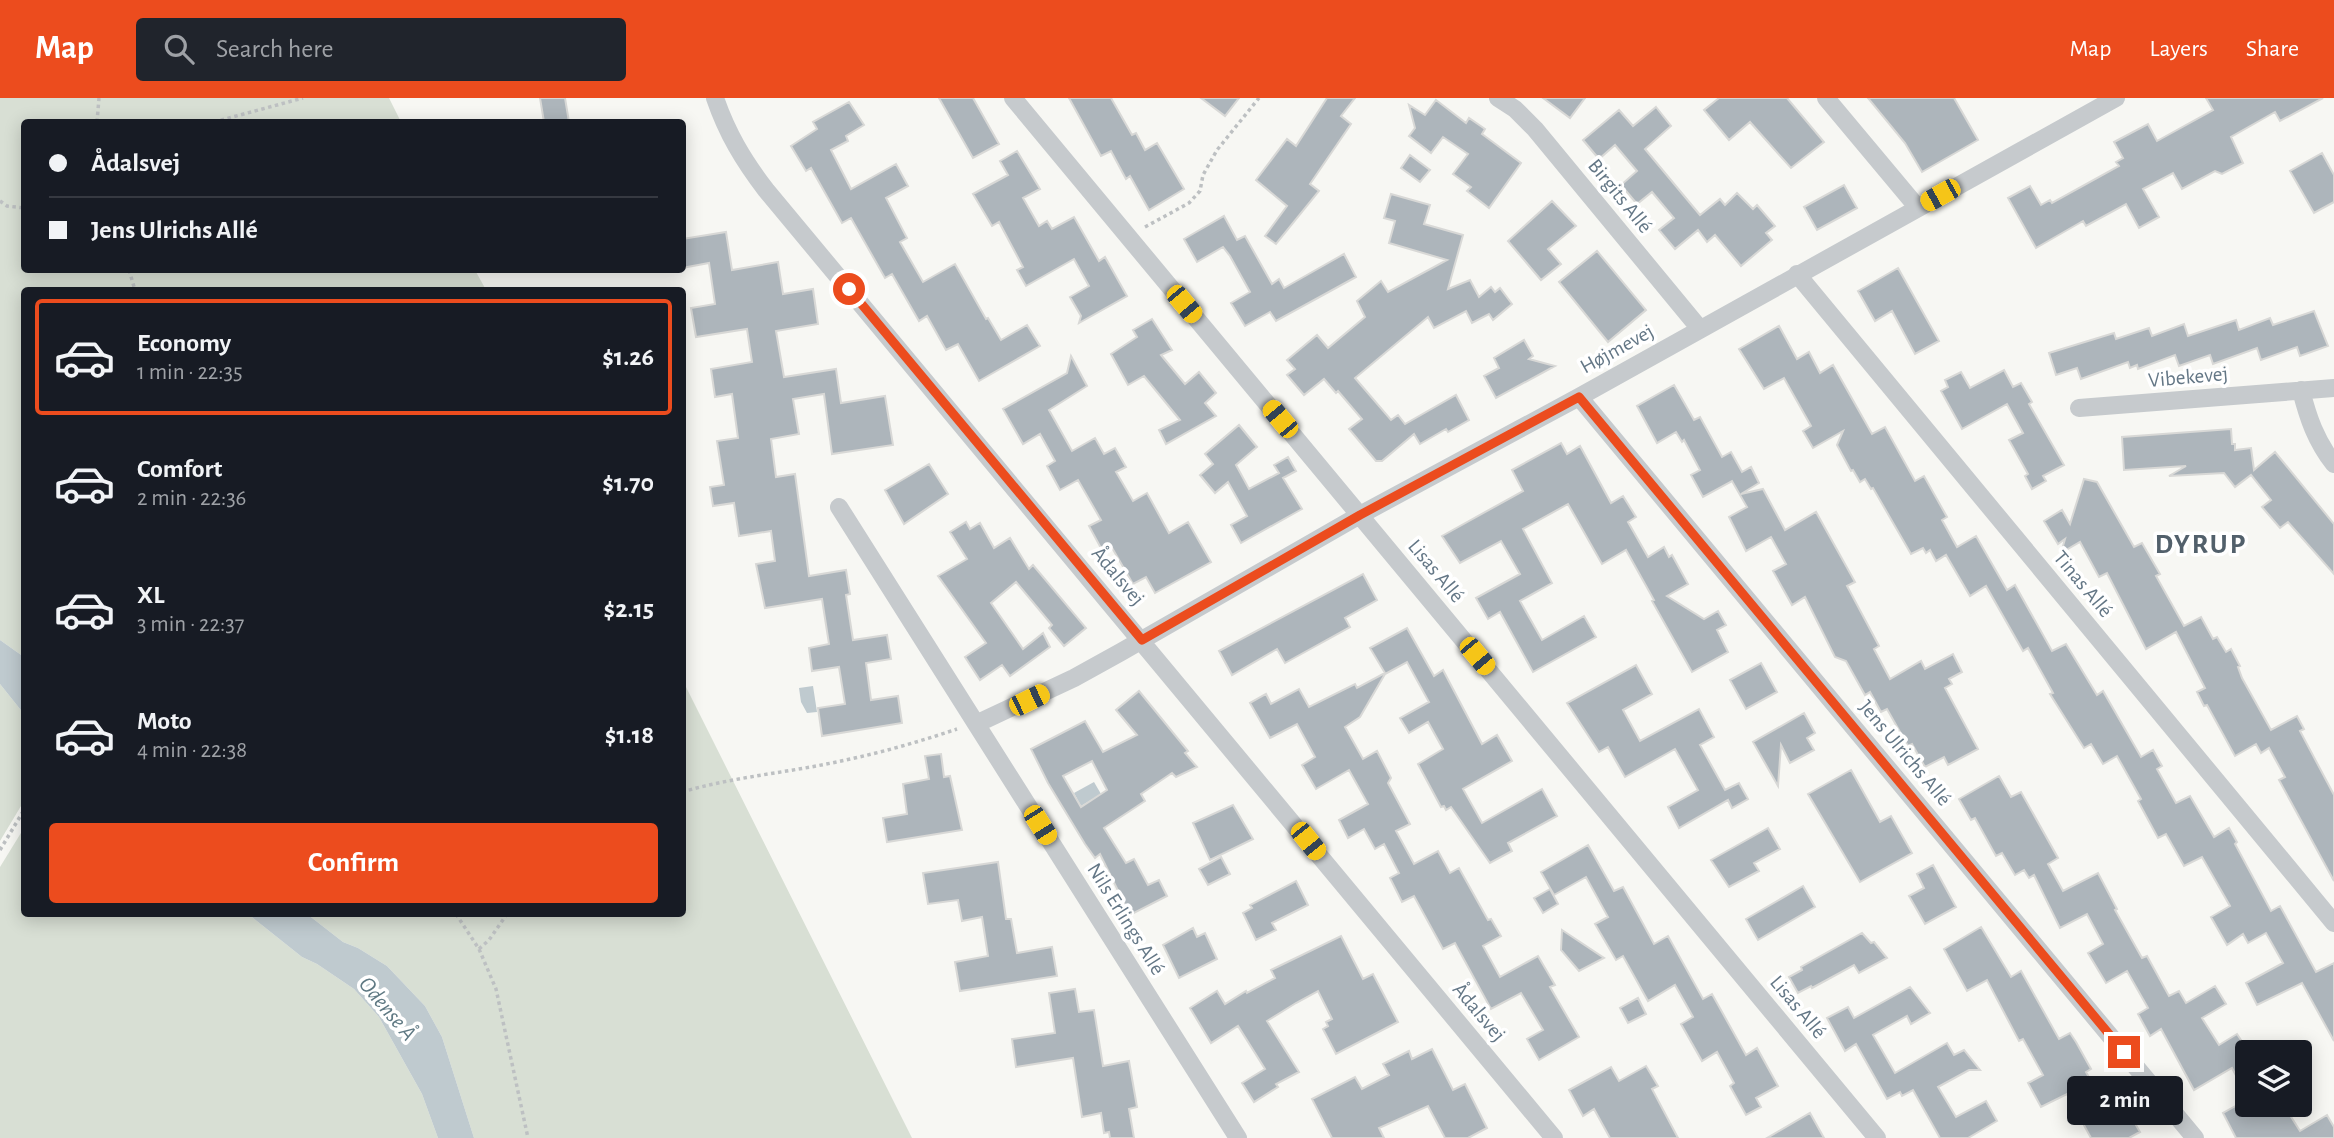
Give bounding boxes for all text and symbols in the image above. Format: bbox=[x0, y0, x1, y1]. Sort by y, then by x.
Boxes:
search box bbox=[136, 18, 626, 81]
icon: search bbox=[160, 30, 198, 68]
text: Map bbox=[35, 32, 94, 65]
text: Search here bbox=[216, 36, 334, 62]
text: Map bbox=[2069, 37, 2111, 61]
text: Layers bbox=[2149, 37, 2208, 61]
text: Share bbox=[2246, 37, 2299, 61]
text: Ådalsvej bbox=[91, 150, 180, 176]
street label: Birgits Allé bbox=[1584, 155, 1656, 237]
car bbox=[1917, 176, 1964, 214]
text: Jens Ulrichs Allé bbox=[91, 217, 258, 243]
route start bbox=[833, 273, 865, 305]
car bbox=[1163, 281, 1206, 327]
street label: Højmevej bbox=[1577, 320, 1657, 378]
icon: car bbox=[53, 326, 116, 389]
text: Economy bbox=[137, 330, 231, 356]
text: $1.26 bbox=[602, 344, 654, 370]
text: 1 min · 22:35 bbox=[137, 361, 243, 384]
street label: Vibekevej bbox=[2147, 363, 2229, 391]
car bbox=[1259, 396, 1302, 442]
icon: car bbox=[53, 452, 116, 515]
text: Comfort bbox=[137, 456, 222, 482]
text: $1.70 bbox=[602, 470, 654, 496]
text: 2 min · 22:36 bbox=[137, 487, 246, 510]
district label: DYRUP bbox=[2155, 531, 2247, 559]
street label: Lisas Allé bbox=[1404, 536, 1468, 606]
street label: Ådalsvej bbox=[1088, 541, 1150, 609]
street label: Tinas Allé bbox=[2049, 547, 2117, 621]
icon: car bbox=[53, 578, 116, 641]
text: XL bbox=[137, 582, 164, 608]
text: $2.15 bbox=[604, 596, 654, 622]
text: 3 min · 22:37 bbox=[137, 613, 244, 636]
car bbox=[1456, 633, 1499, 679]
car bbox=[1006, 681, 1053, 719]
street label: Jens Ulrichs Allé bbox=[1855, 696, 1955, 810]
icon: car bbox=[53, 704, 116, 767]
text: Moto bbox=[137, 708, 192, 734]
text: $1.18 bbox=[605, 722, 654, 748]
text: 4 min · 22:38 bbox=[137, 739, 247, 762]
car bbox=[1020, 802, 1061, 848]
car bbox=[1287, 818, 1330, 864]
button: Confirm bbox=[49, 823, 658, 903]
street label: Nils Erlings Allé bbox=[1083, 859, 1169, 979]
water label: Odense Å bbox=[354, 971, 422, 1045]
street label: Lisas Allé bbox=[1766, 972, 1830, 1042]
street label: Ådalsvej bbox=[1449, 977, 1511, 1045]
route end bbox=[2108, 1036, 2140, 1068]
map controls bbox=[2235, 1040, 2312, 1117]
button: layers bbox=[2235, 1040, 2312, 1117]
callout: 2 min bbox=[2066, 1076, 2182, 1126]
text: 2 min bbox=[2099, 1089, 2151, 1112]

